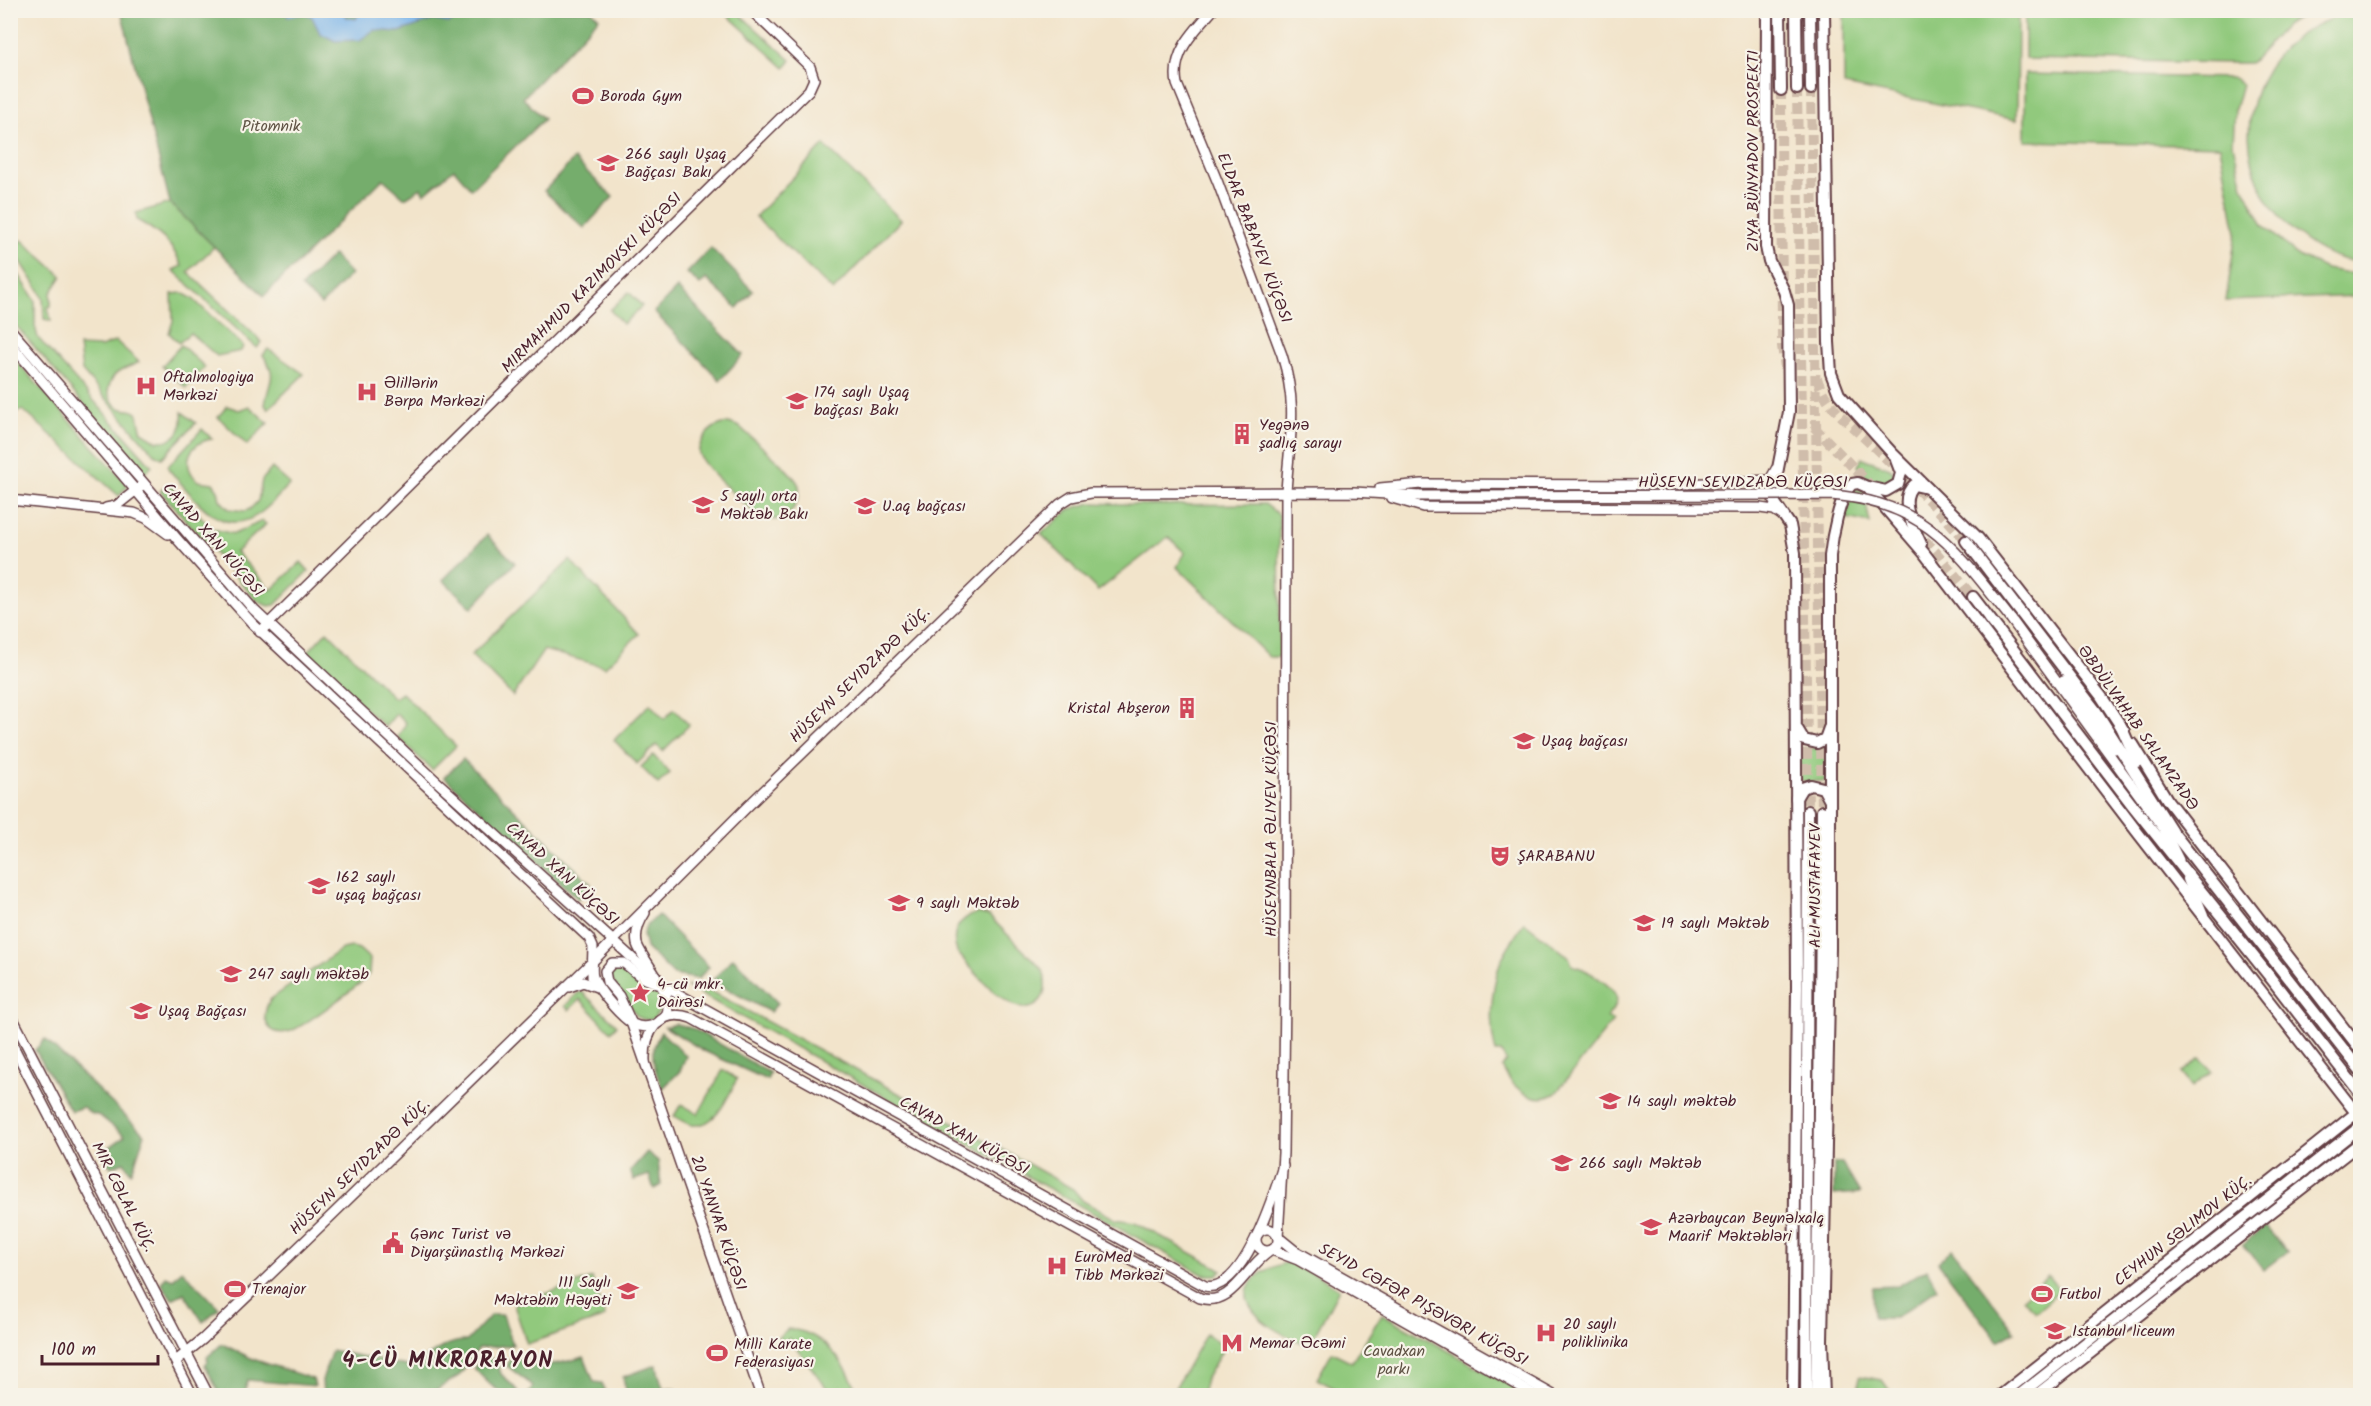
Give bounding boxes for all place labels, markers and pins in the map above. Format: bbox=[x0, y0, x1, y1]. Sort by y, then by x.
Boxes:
sports icon: Boroda Gym bbox=[571, 84, 595, 108]
place label: Boroda Gym bbox=[600, 84, 682, 109]
place label: 266 saylı Uşaq Bağçası Bakı bbox=[625, 142, 726, 185]
school or university icon: 266 saylı Uşaq Bağçası Bakı bbox=[596, 151, 620, 175]
place label: Oftalmologiya Mərkəzi bbox=[163, 365, 254, 408]
place label: Əlillərin Bərpa Mərkəzi bbox=[384, 371, 485, 414]
hospital icon: Oftalmologiya Mərkəzi bbox=[134, 374, 158, 398]
hospital icon: Əlillərin Bərpa Mərkəzi bbox=[355, 380, 379, 404]
place label: 174 saylı Uşaq bağçası Bakı bbox=[814, 380, 909, 423]
school or university icon: 174 saylı Uşaq bağçası Bakı bbox=[785, 389, 809, 413]
place label: Yegənə şadlıq sarayı bbox=[1259, 413, 1342, 456]
building icon: Yegənə şadlıq sarayı bbox=[1230, 422, 1254, 446]
place label: 5 saylı orta Məktəb Bakı bbox=[720, 484, 808, 527]
school or university icon: 5 saylı orta Məktəb Bakı bbox=[691, 493, 715, 517]
school or university icon: U.aq bağçası bbox=[853, 494, 877, 518]
place label: U.aq bağçası bbox=[882, 494, 966, 519]
place label: Kristal Abşeron bbox=[1067, 696, 1170, 721]
building icon: Kristal Abşeron bbox=[1175, 696, 1199, 720]
school or university icon: Uşaq bağçası bbox=[1512, 729, 1536, 753]
place label: Uşaq bağçası bbox=[1541, 729, 1628, 754]
theatre icon: ŞARABANU bbox=[1488, 844, 1512, 868]
place label: ŞARABANU bbox=[1517, 844, 1595, 869]
place label: 162 saylı uşaq bağçası bbox=[336, 865, 421, 908]
school or university icon: 162 saylı uşaq bağçası bbox=[307, 874, 331, 898]
school or university icon: 9 saylı Məktəb bbox=[887, 891, 911, 915]
place label: 9 saylı Məktəb bbox=[916, 891, 1020, 916]
school or university icon: 19 saylı Məktəb bbox=[1632, 911, 1656, 935]
place label: 19 saylı Məktəb bbox=[1661, 911, 1770, 936]
school or university icon: 247 saylı məktəb bbox=[219, 962, 243, 986]
place label: 247 saylı məktəb bbox=[248, 962, 369, 987]
place label: 4-cü mkr. Dairəsi bbox=[657, 972, 724, 1015]
place icon: 4-cü mkr. Dairəsi bbox=[628, 981, 652, 1005]
school or university icon: Uşaq Bağçası bbox=[129, 999, 153, 1023]
place label: Uşaq Bağçası bbox=[158, 999, 247, 1024]
school or university icon: 14 saylı məktəb bbox=[1598, 1089, 1622, 1113]
place label: 14 saylı məktəb bbox=[1627, 1089, 1737, 1114]
school or university icon: 266 saylı Məktəb bbox=[1550, 1151, 1574, 1175]
place label: 266 saylı Məktəb bbox=[1579, 1151, 1702, 1176]
place label: Azərbaycan Beynəlxalq Maarif Məktəbləri bbox=[1668, 1206, 1824, 1249]
school or university icon: Azərbaycan Beynəlxalq Maarif Məktəbləri bbox=[1639, 1215, 1663, 1239]
place label: Gənc Turist və Diyarşünastlıq Mərkəzi bbox=[410, 1222, 565, 1265]
public building icon: Gənc Turist və Diyarşünastlıq Mərkəzi bbox=[381, 1231, 405, 1255]
place label: EuroMed Tibb Mərkəzi bbox=[1074, 1245, 1165, 1288]
hospital icon: EuroMed Tibb Mərkəzi bbox=[1045, 1254, 1069, 1278]
place label: 111 Saylı Məktəbin Həyəti bbox=[494, 1270, 612, 1313]
sports icon: Trenajor bbox=[223, 1277, 247, 1301]
place label: Trenajor bbox=[252, 1277, 307, 1302]
school or university icon: 111 Saylı Məktəbin Həyəti bbox=[616, 1279, 640, 1303]
sports icon: Futbol bbox=[2030, 1282, 2054, 1306]
place label: Futbol bbox=[2059, 1282, 2101, 1307]
place label: 20 saylı poliklinika bbox=[1562, 1312, 1628, 1355]
school or university icon: Istanbul liceum bbox=[2043, 1319, 2067, 1343]
place label: Istanbul liceum bbox=[2072, 1319, 2175, 1344]
hospital icon: 20 saylı poliklinika bbox=[1534, 1321, 1558, 1345]
metro station icon: Memar Əcəmi bbox=[1220, 1331, 1244, 1355]
place label: Memar Əcəmi bbox=[1249, 1331, 1347, 1356]
place label: Milli Karate Federasiyası bbox=[734, 1332, 814, 1375]
sports icon: Milli Karate Federasiyası bbox=[705, 1341, 729, 1365]

